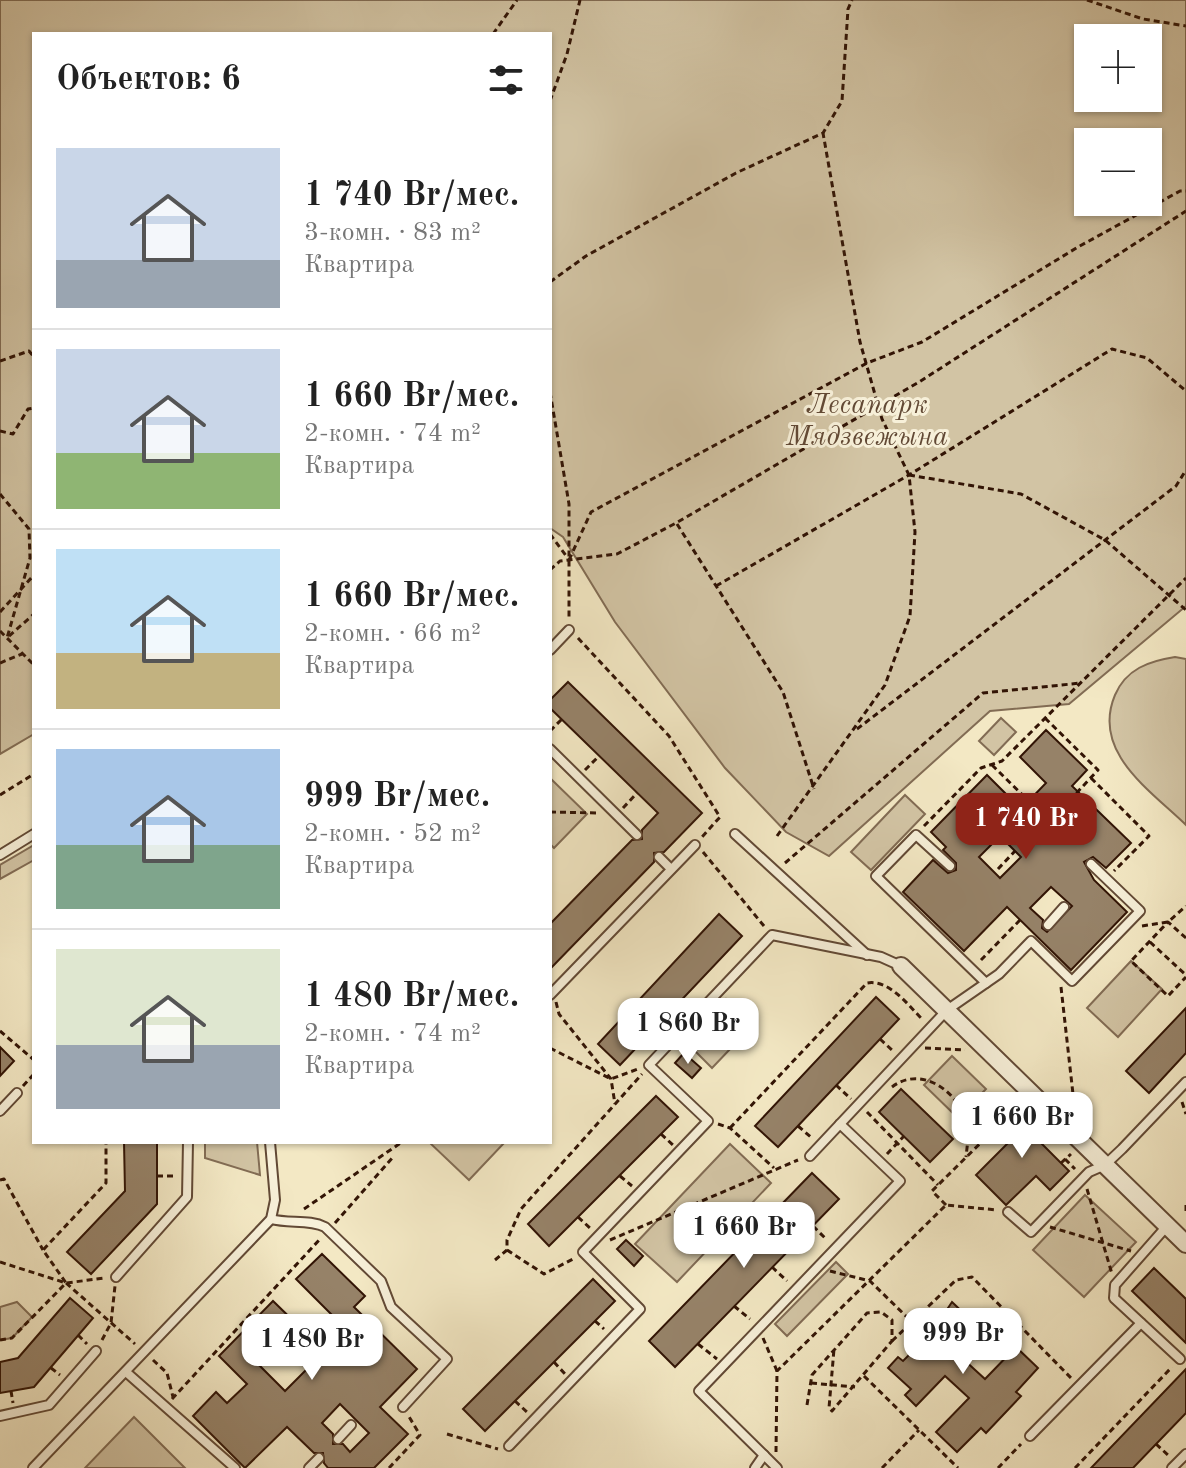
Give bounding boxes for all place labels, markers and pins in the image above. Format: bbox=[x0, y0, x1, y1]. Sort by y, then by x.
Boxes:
pin: 1 740 Br bbox=[943, 793, 1109, 861]
pin: 1 860 Br bbox=[605, 998, 771, 1066]
pin: 1 660 Br bbox=[939, 1092, 1105, 1160]
pin: 1 660 Br bbox=[661, 1202, 827, 1270]
pin: 999 Br bbox=[898, 1308, 1028, 1376]
pin: 1 480 Br bbox=[229, 1314, 395, 1382]

